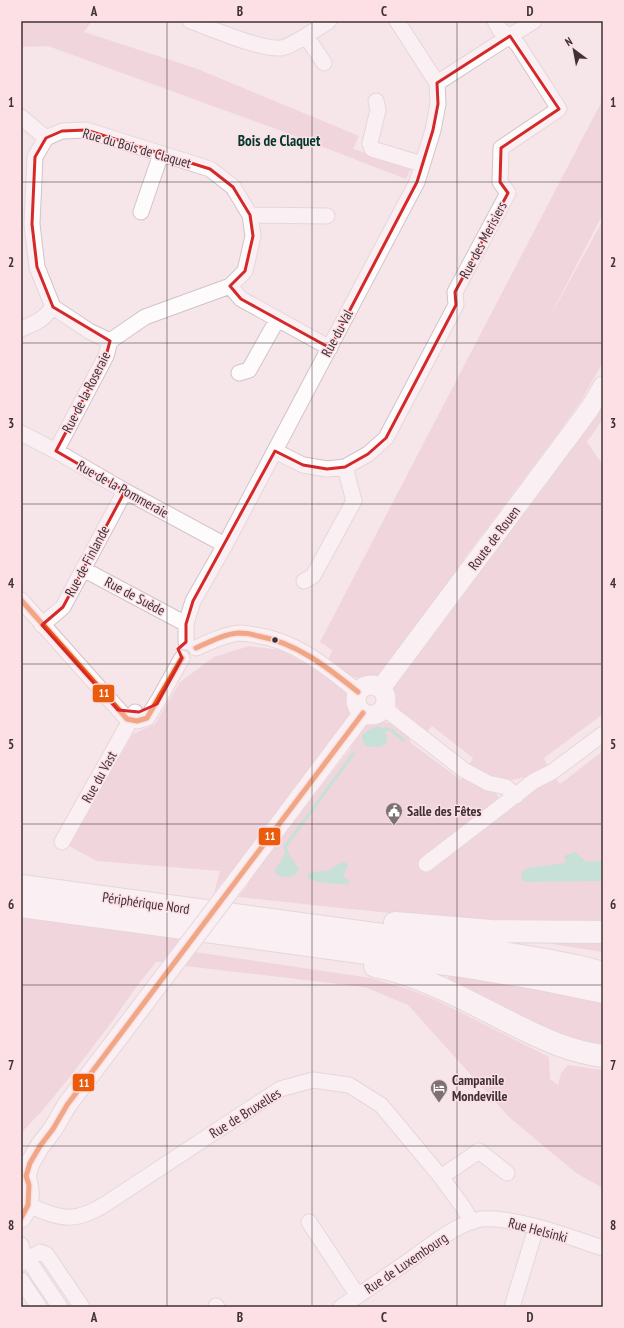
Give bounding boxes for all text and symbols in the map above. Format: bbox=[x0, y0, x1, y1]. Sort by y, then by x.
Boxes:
text: A bbox=[90, 3, 98, 20]
text: B bbox=[237, 3, 243, 20]
text: C bbox=[381, 3, 387, 20]
text: D bbox=[527, 3, 534, 20]
north arrow bbox=[554, 30, 594, 70]
text: N bbox=[562, 34, 575, 49]
text: 1 bbox=[8, 94, 14, 111]
text: 1 bbox=[610, 94, 616, 111]
street label: Rue du Bois de Claquet bbox=[81, 124, 193, 172]
district label: Bois de Claquet bbox=[238, 131, 321, 150]
street label: Rue des Merisiers bbox=[455, 198, 511, 282]
text: 2 bbox=[8, 254, 14, 271]
text: 2 bbox=[610, 254, 616, 271]
street label: Rue du Val bbox=[317, 306, 357, 360]
street label: Rue de la Roseraie bbox=[58, 348, 114, 436]
text: 3 bbox=[8, 415, 14, 432]
text: 3 bbox=[610, 415, 616, 432]
street label: Rue de la Pommeraie bbox=[74, 456, 172, 522]
street label: Route de Rouen bbox=[464, 502, 524, 574]
street label: Rue de Finlande bbox=[61, 522, 113, 600]
street label: Rue de Suède bbox=[102, 573, 169, 620]
text: 4 bbox=[8, 575, 15, 592]
text: 4 bbox=[610, 575, 617, 592]
unlabelled marker bbox=[270, 635, 280, 645]
line badge: 11 bbox=[92, 684, 115, 703]
text: 11 bbox=[99, 686, 109, 700]
text: 5 bbox=[8, 736, 14, 753]
text: 5 bbox=[610, 736, 616, 753]
street label: Rue du Vast bbox=[77, 748, 121, 806]
public building icon: Salle des Fêtes bbox=[384, 801, 404, 826]
place label: Salle des Fêtes bbox=[407, 802, 482, 820]
line badge: 11 bbox=[258, 827, 281, 846]
text: 11 bbox=[265, 829, 275, 843]
street label: Périphérique Nord bbox=[101, 888, 191, 918]
text: 6 bbox=[8, 896, 14, 913]
text: 6 bbox=[610, 896, 616, 913]
text: 7 bbox=[8, 1057, 14, 1074]
text: 7 bbox=[610, 1057, 616, 1074]
place label: Campanile Mondeville bbox=[452, 1071, 507, 1105]
line badge: 11 bbox=[72, 1073, 95, 1092]
text: 11 bbox=[79, 1076, 89, 1090]
hotel icon: Campanile Mondeville bbox=[429, 1078, 449, 1103]
street label: Rue de Bruxelles bbox=[206, 1084, 284, 1142]
street label: Rue Helsinki bbox=[506, 1213, 570, 1247]
text: 8 bbox=[8, 1217, 14, 1234]
text: 8 bbox=[610, 1217, 616, 1234]
street label: Rue de Luxembourg bbox=[361, 1229, 451, 1297]
text: A bbox=[90, 1309, 98, 1326]
text: B bbox=[237, 1309, 243, 1326]
text: C bbox=[381, 1309, 387, 1326]
text: D bbox=[527, 1309, 534, 1326]

